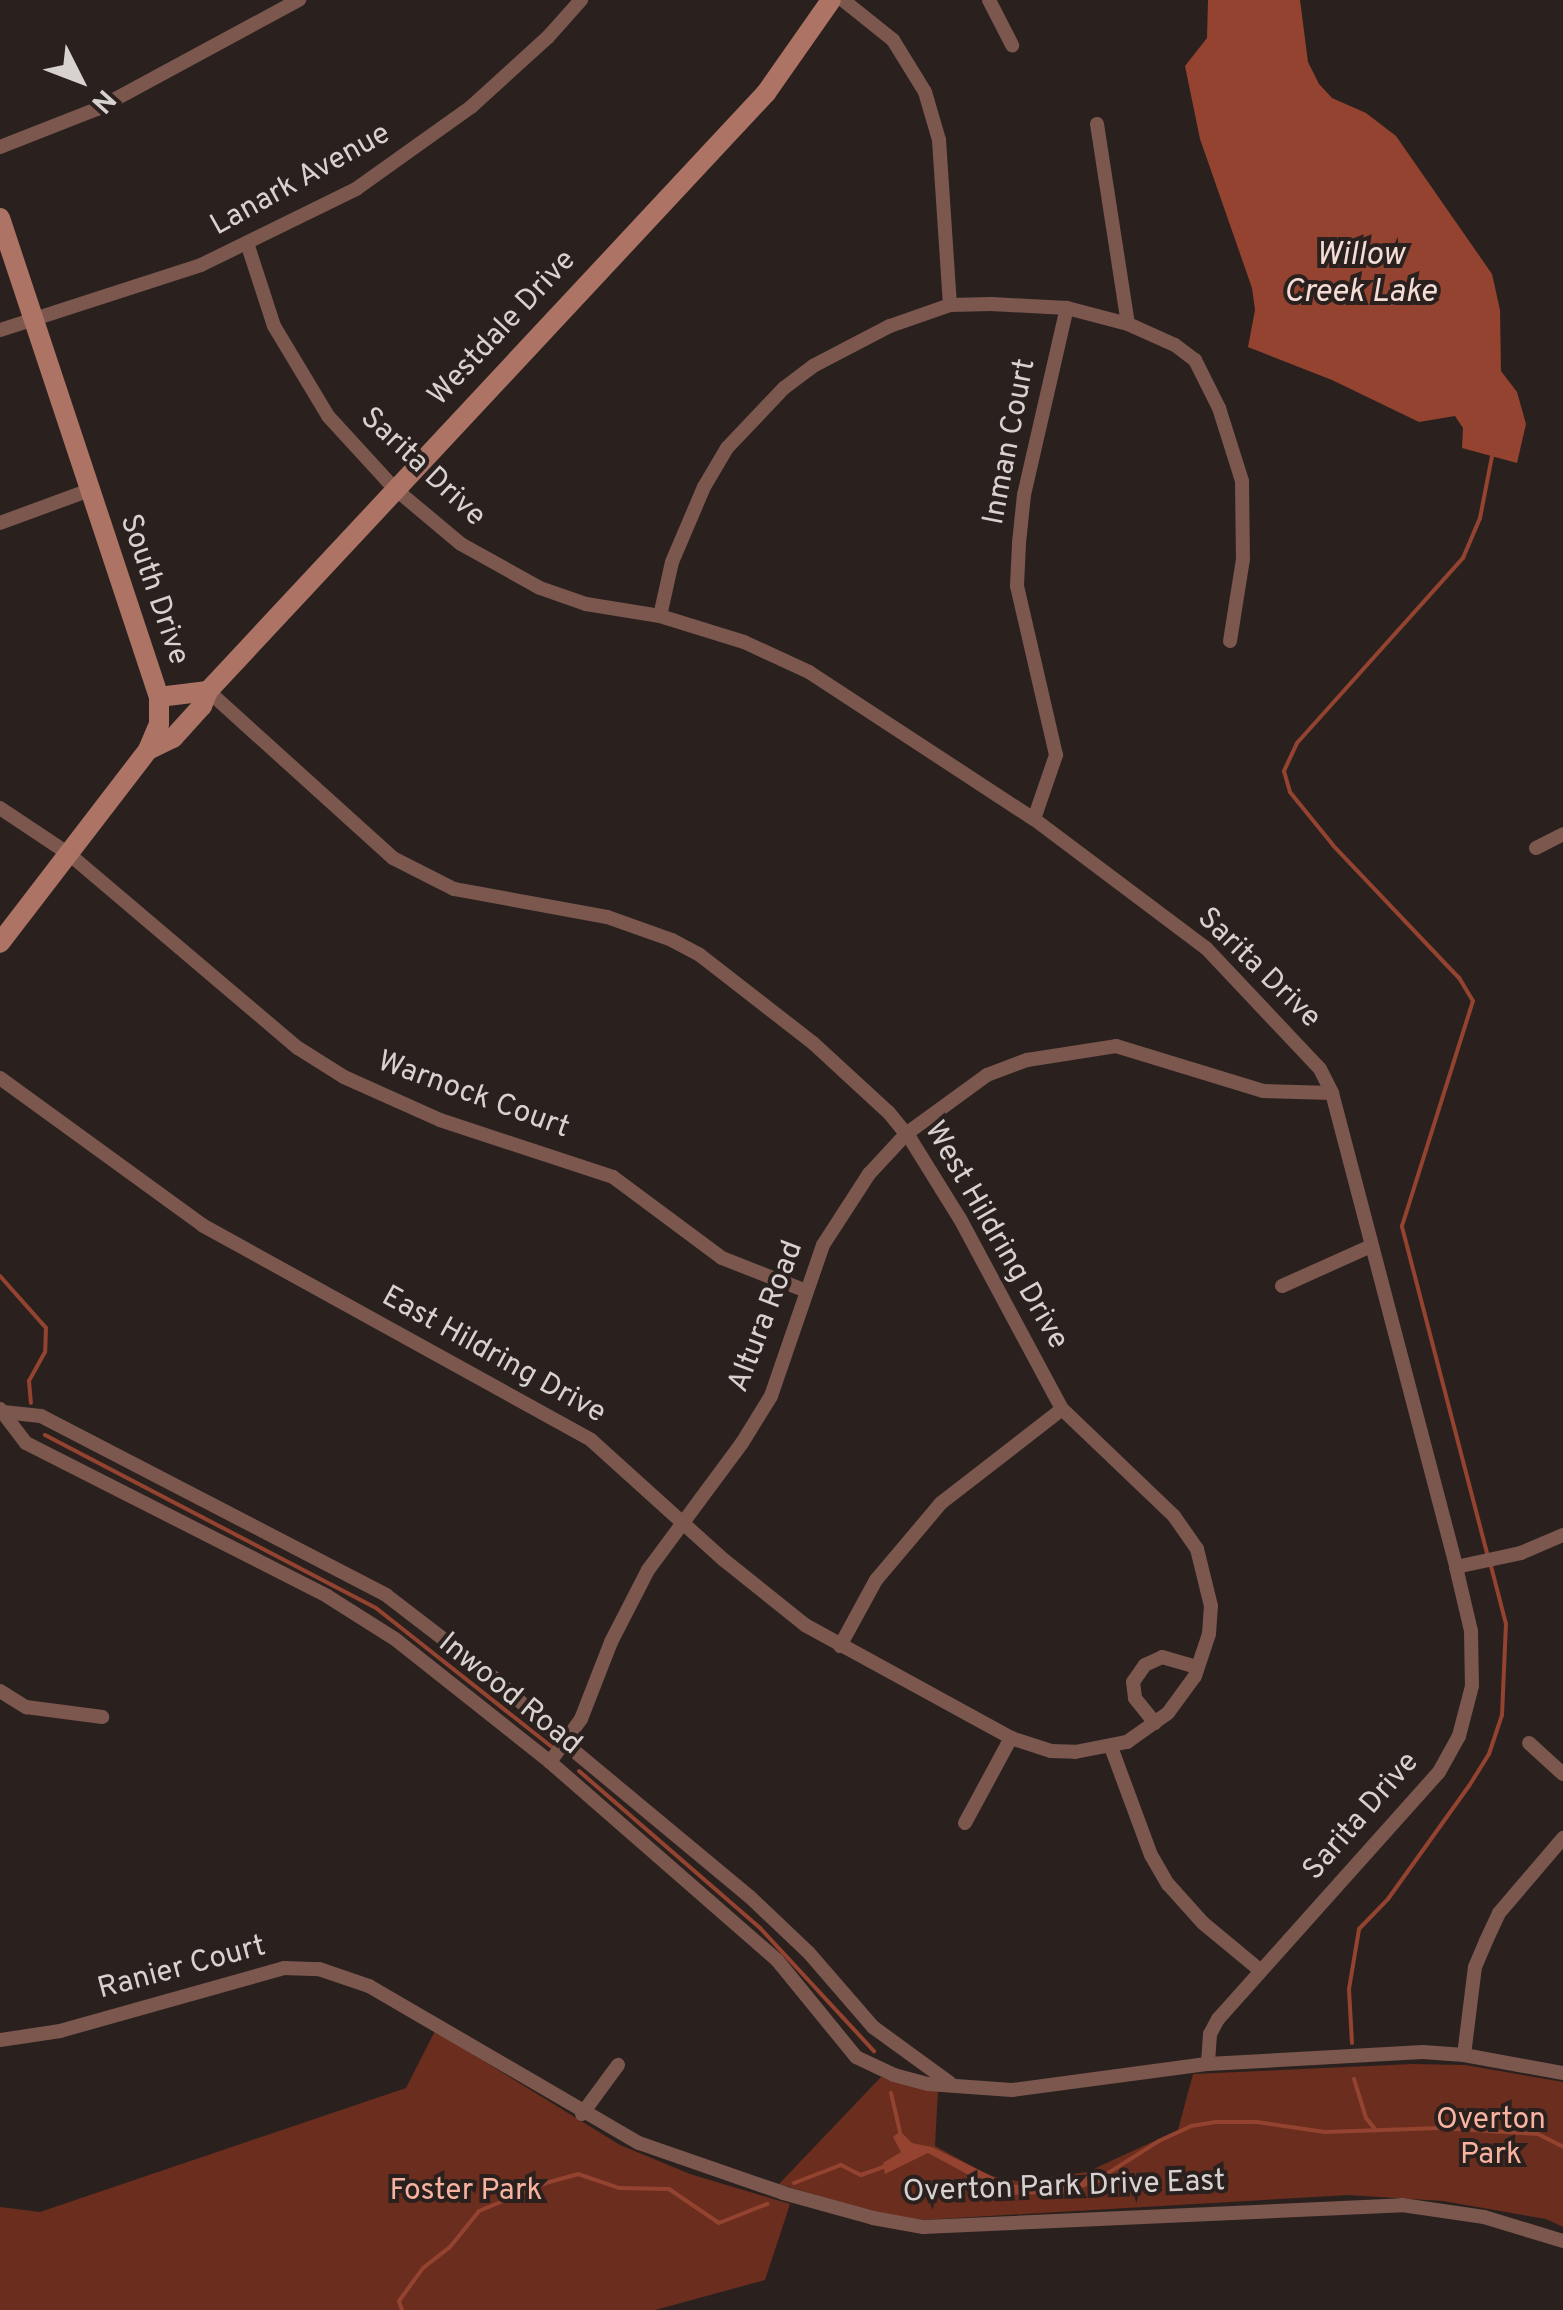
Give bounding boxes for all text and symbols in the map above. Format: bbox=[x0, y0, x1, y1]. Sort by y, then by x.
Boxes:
north arrow bbox=[30, 30, 130, 130]
text: N bbox=[82, 81, 122, 120]
street label: Lanark Avenue bbox=[204, 117, 398, 245]
water label: Willow Creek Lake bbox=[1283, 238, 1437, 313]
street label: Westdale Drive bbox=[422, 244, 584, 414]
street label: Inman Court bbox=[977, 356, 1045, 528]
street label: Sarita Drive bbox=[352, 401, 492, 535]
street label: South Drive bbox=[110, 510, 196, 670]
street label: Sarita Drive bbox=[1189, 901, 1327, 1037]
street label: Warnock Court bbox=[372, 1045, 574, 1147]
street label: West Hildring Drive bbox=[915, 1116, 1075, 1356]
street label: Altura Road bbox=[722, 1236, 812, 1398]
street label: East Hildring Drive bbox=[375, 1280, 611, 1432]
street label: Inwood Road bbox=[430, 1626, 588, 1764]
street label: Sarita Drive bbox=[1297, 1745, 1427, 1889]
street label: Ranier Court bbox=[94, 1929, 270, 2009]
park label: Overton Park bbox=[1436, 2103, 1546, 2174]
street label: Overton Park Drive East bbox=[902, 2164, 1226, 2212]
park label: Foster Park bbox=[390, 2174, 542, 2210]

